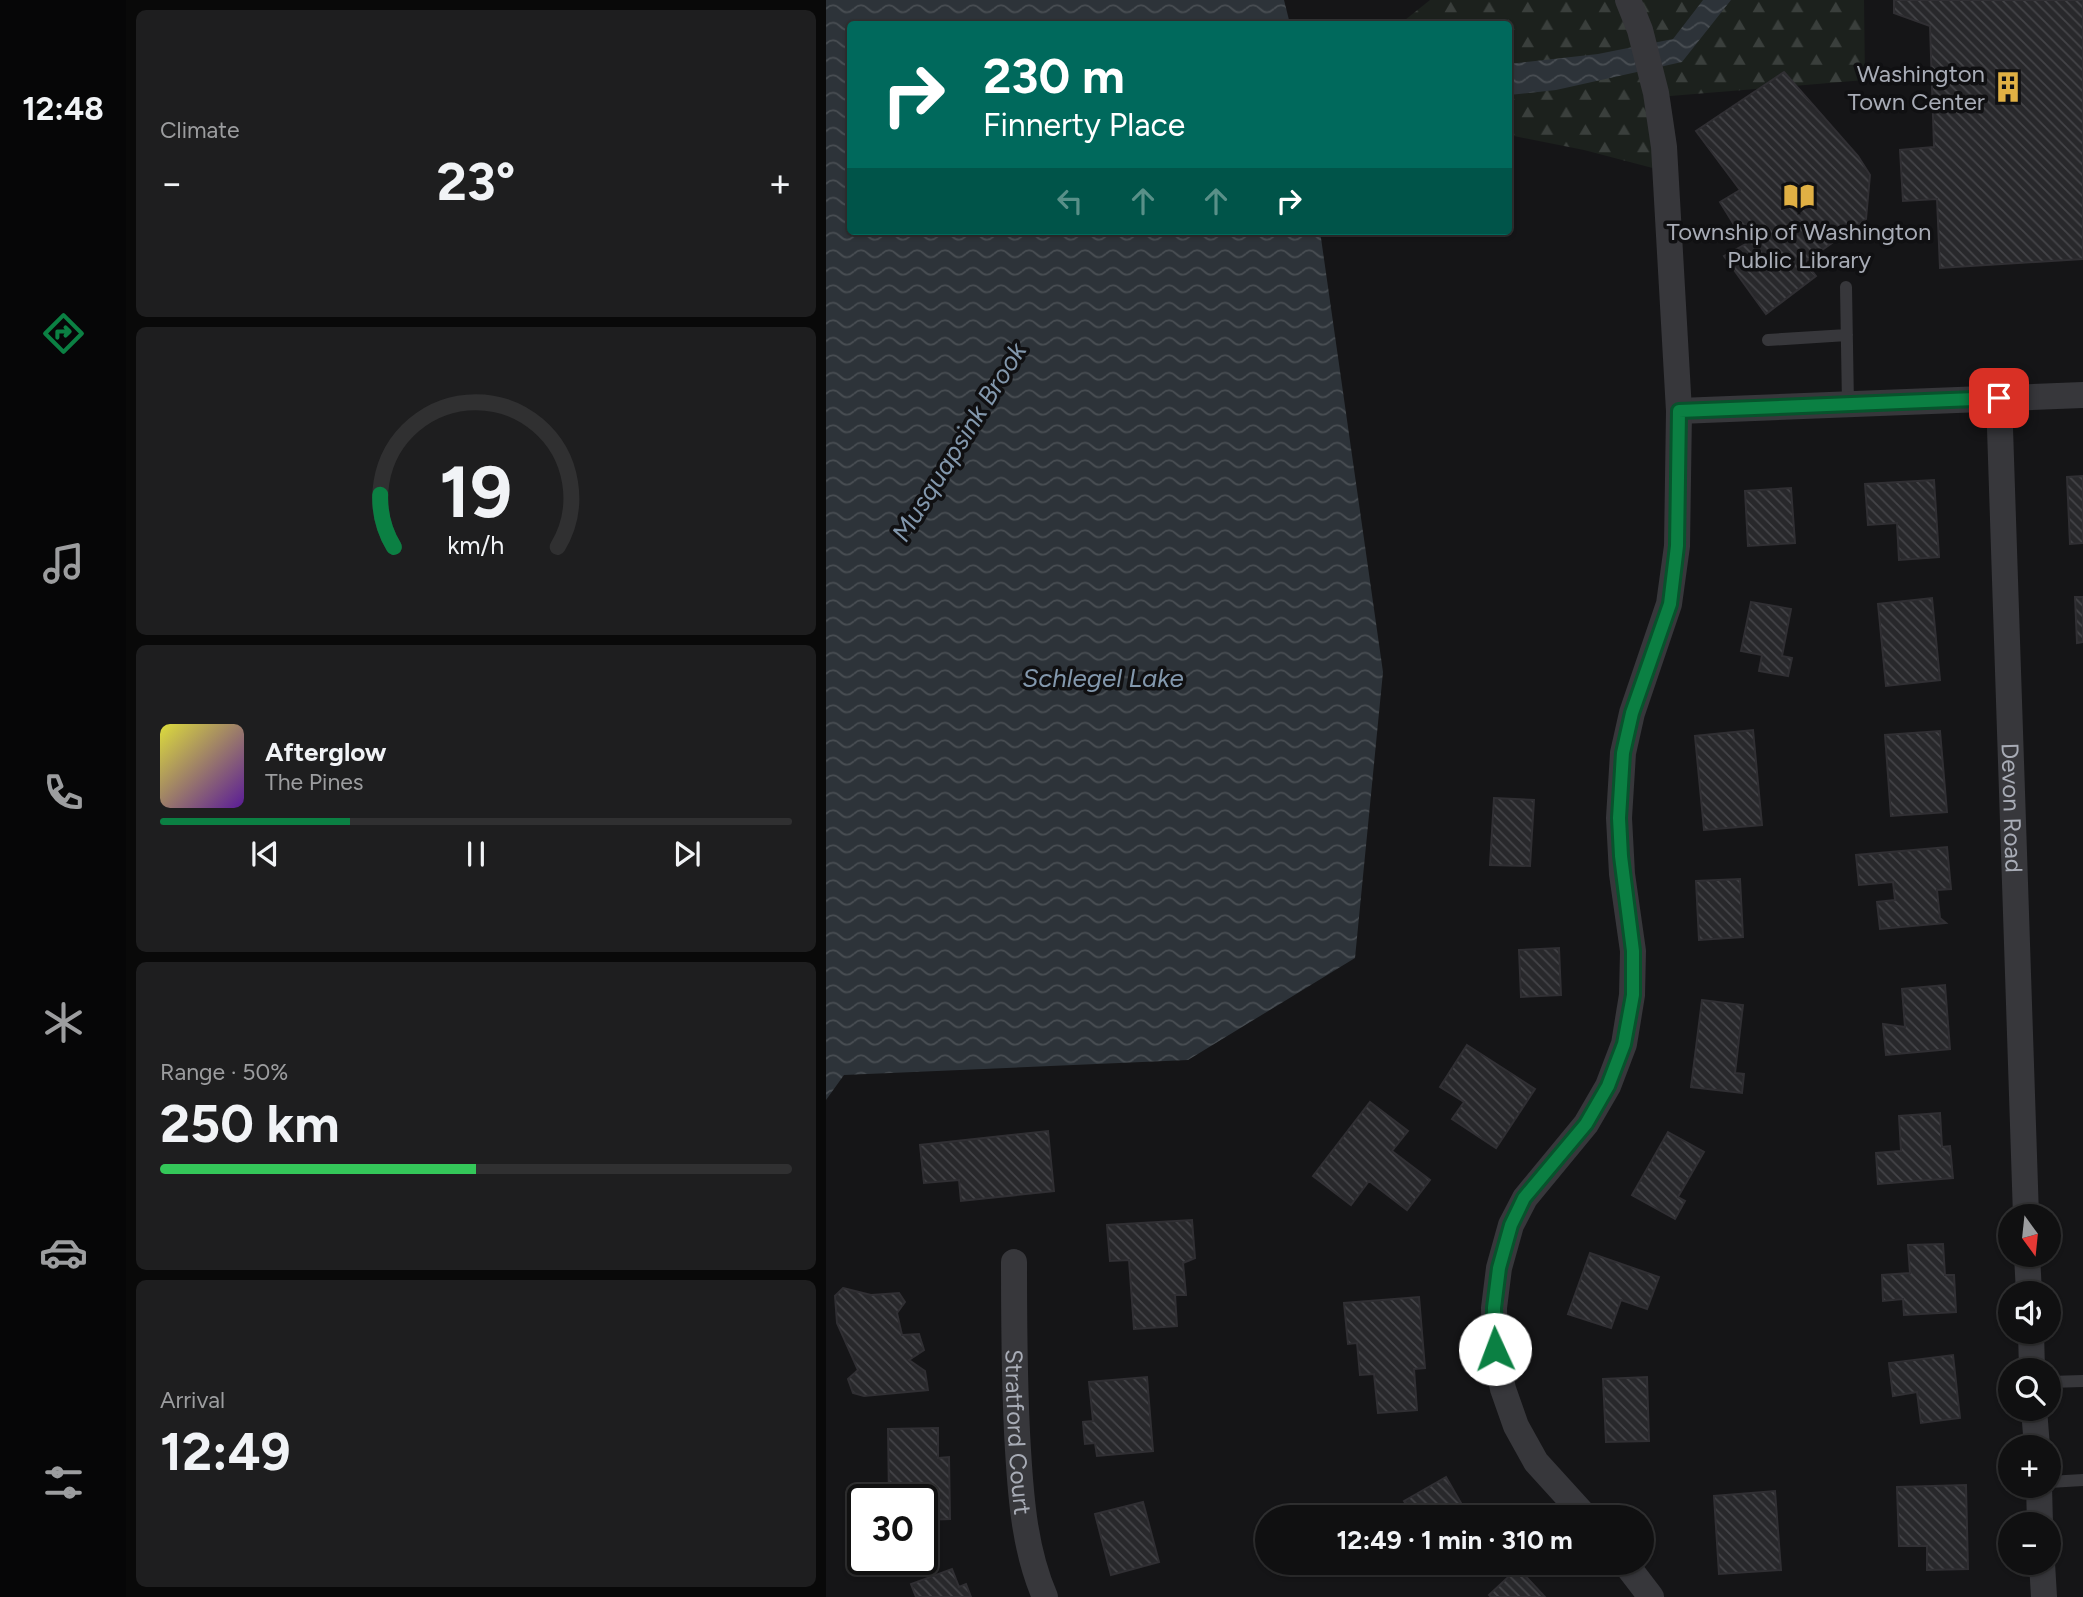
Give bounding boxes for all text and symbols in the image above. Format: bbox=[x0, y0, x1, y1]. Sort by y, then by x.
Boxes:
text: 230 m bbox=[983, 46, 1125, 105]
icon: right bbox=[868, 49, 959, 140]
place label: Washington Town Center bbox=[1847, 59, 1985, 116]
building icon: Washington Town Center bbox=[1991, 70, 2025, 104]
text: 12:48 bbox=[22, 90, 104, 128]
text: Finnerty Place bbox=[983, 106, 1185, 144]
text: Climate bbox=[160, 116, 239, 144]
text: 23° bbox=[437, 151, 515, 213]
text: − bbox=[160, 160, 184, 206]
text: + bbox=[768, 160, 792, 206]
library icon: Township of Washington Public Library bbox=[1782, 179, 1816, 213]
icon: left bbox=[1051, 182, 1089, 220]
icon: ahead bbox=[1124, 182, 1162, 220]
icon: ahead bbox=[1197, 182, 1235, 220]
icon: right bbox=[1270, 182, 1308, 220]
place label: Township of Washington Public Library bbox=[1667, 217, 1931, 274]
icon: directions bbox=[39, 309, 88, 358]
water label: Musquapsink Brook bbox=[885, 335, 1034, 547]
pin bbox=[1969, 368, 2029, 428]
icon: arrive bbox=[1980, 379, 2018, 417]
text: 19 bbox=[440, 449, 512, 536]
text: km/h bbox=[447, 530, 505, 560]
icon: music bbox=[39, 539, 88, 588]
water label: Schlegel Lake bbox=[1022, 662, 1184, 694]
text: Afterglow bbox=[265, 736, 387, 768]
street label: Devon Road bbox=[1996, 742, 2029, 873]
icon: phone bbox=[39, 768, 88, 817]
text: The Pines bbox=[265, 768, 364, 796]
icon: previous bbox=[246, 835, 284, 873]
icon: pause bbox=[457, 835, 495, 873]
icon: next bbox=[668, 835, 706, 873]
icon: climate bbox=[39, 998, 88, 1047]
text: Range · 50% bbox=[160, 1058, 288, 1086]
text: 250 km bbox=[160, 1093, 340, 1155]
north arrow bbox=[1998, 1204, 2062, 1267]
map controls bbox=[1998, 1204, 2061, 1575]
icon: car bbox=[39, 1228, 88, 1277]
button: sound bbox=[1998, 1281, 2061, 1344]
position arrow bbox=[1458, 1312, 1532, 1386]
street label: Stratford Court bbox=[1000, 1349, 1038, 1516]
button: search bbox=[1998, 1358, 2061, 1421]
text: Arrival bbox=[160, 1386, 225, 1414]
text: 12:49 bbox=[160, 1421, 291, 1483]
button: + bbox=[1998, 1435, 2061, 1498]
icon: filters bbox=[39, 1458, 88, 1507]
speed limit sign: 30 bbox=[847, 1484, 938, 1575]
button: − bbox=[1998, 1512, 2061, 1575]
text: 12:49 · 1 min · 310 m bbox=[1336, 1524, 1573, 1556]

